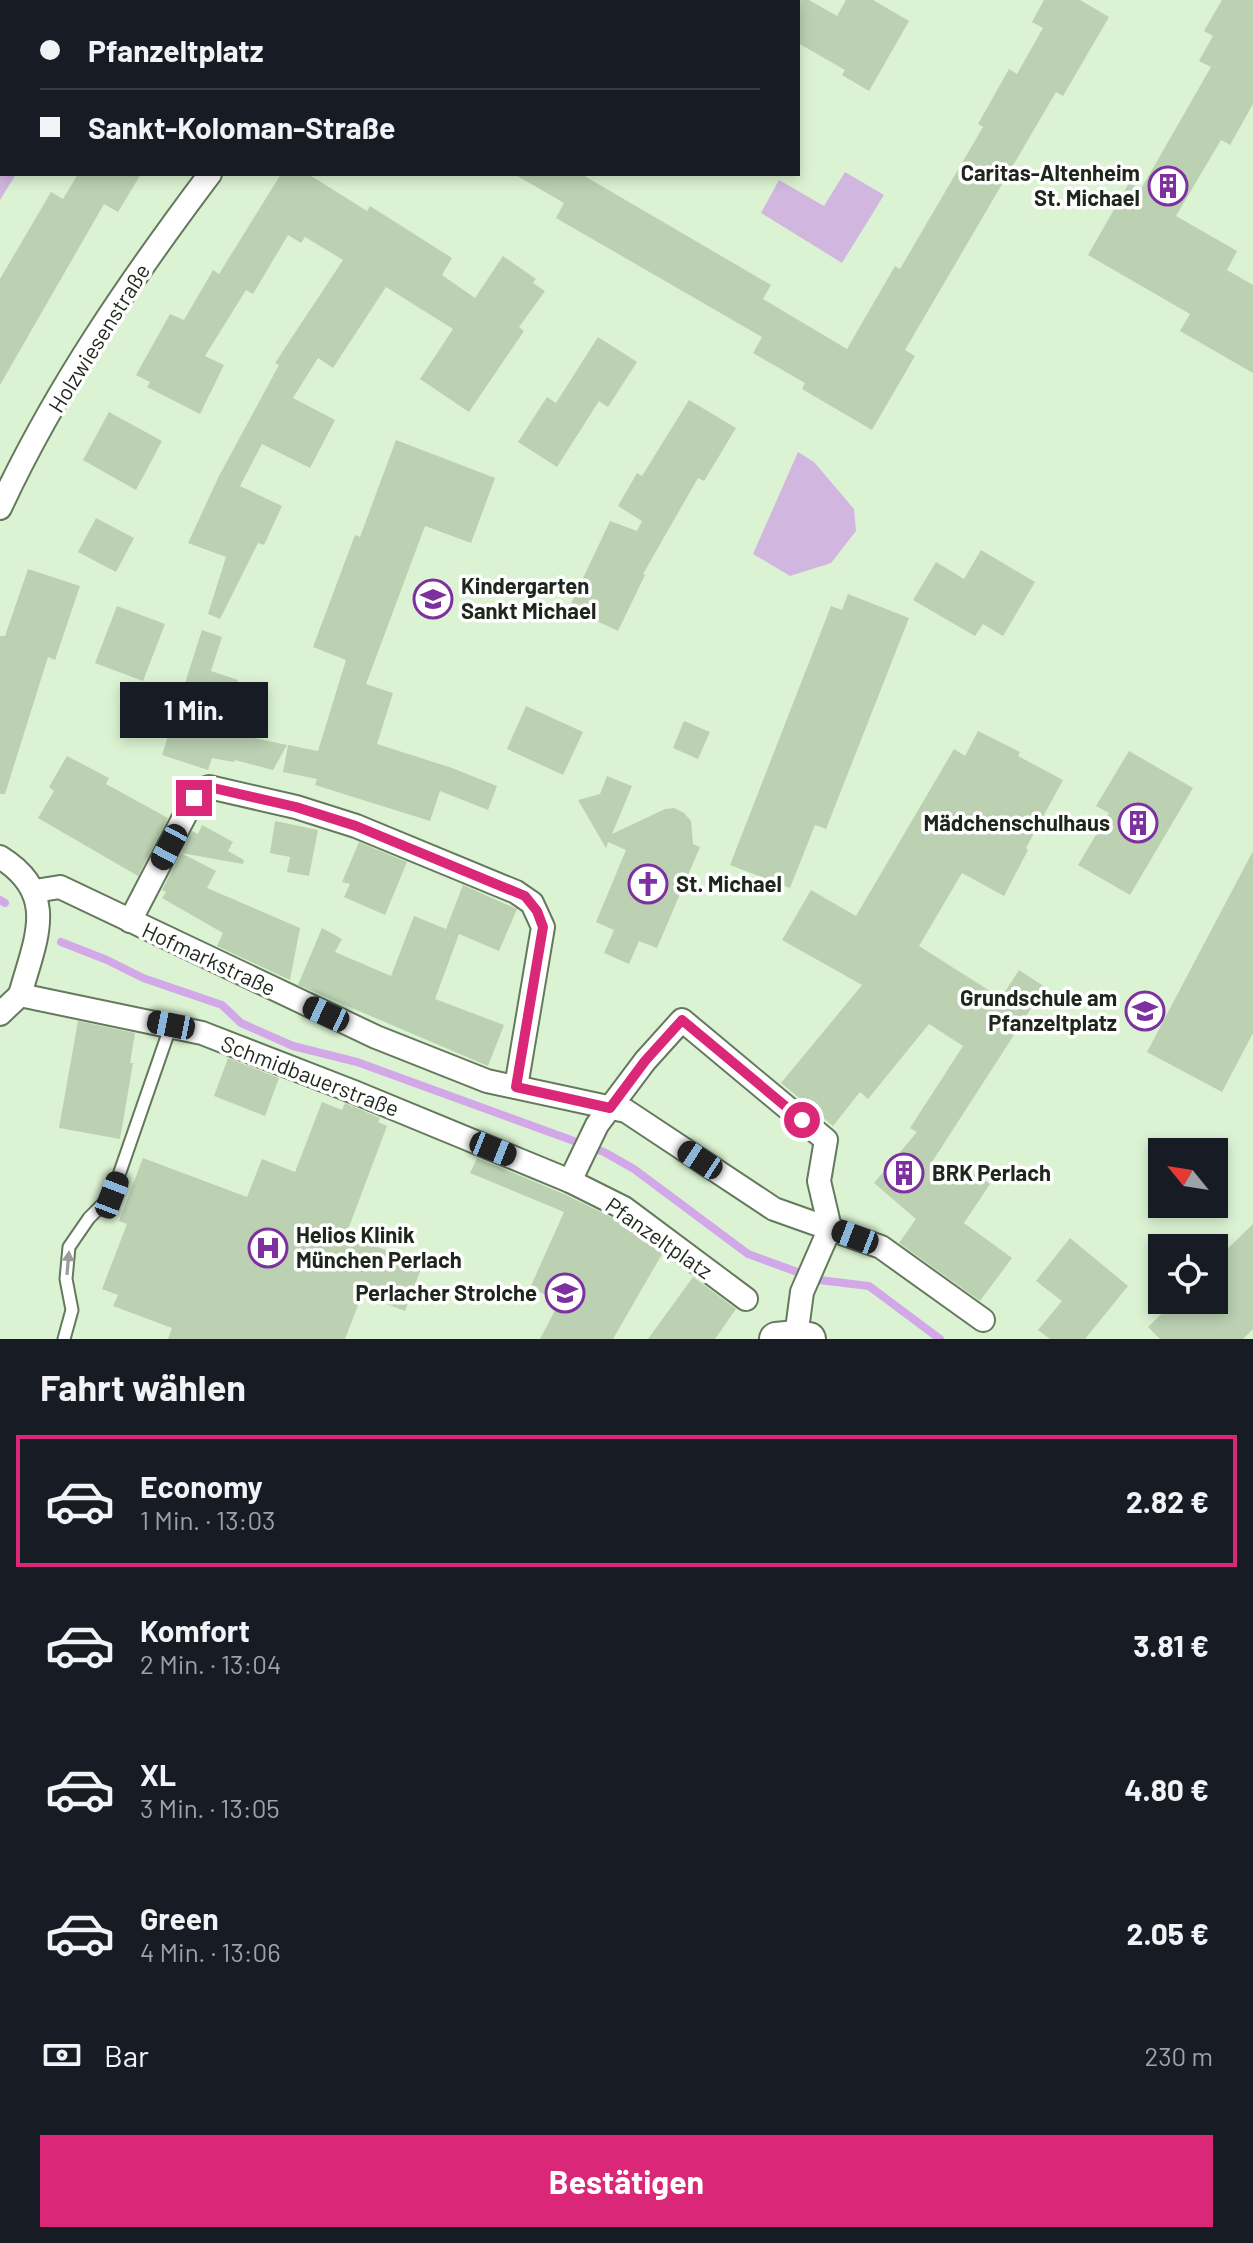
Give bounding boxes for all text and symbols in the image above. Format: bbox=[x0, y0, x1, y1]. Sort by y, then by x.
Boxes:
text: Pfanzeltplatz bbox=[88, 32, 264, 68]
text: Sankt-Koloman-Straße bbox=[88, 109, 395, 145]
place label: Caritas-Altenheim St. Michael bbox=[961, 159, 1140, 210]
building icon: Caritas-Altenheim St. Michael bbox=[1147, 165, 1189, 207]
street label: Holzwiesenstraße bbox=[42, 258, 154, 417]
place label: Kindergarten Sankt Michael bbox=[461, 572, 596, 623]
school or university icon: Kindergarten Sankt Michael bbox=[412, 578, 454, 620]
callout: 1 Min. bbox=[120, 682, 268, 738]
text: 1 Min. bbox=[164, 694, 224, 725]
route end bbox=[176, 780, 212, 816]
building icon: Mädchenschulhaus bbox=[1117, 802, 1159, 844]
place label: Mädchenschulhaus bbox=[923, 809, 1110, 835]
car bbox=[147, 820, 191, 874]
church icon: St. Michael bbox=[627, 863, 669, 905]
place label: St. Michael bbox=[676, 870, 782, 896]
street label: Hofmarkstraße bbox=[139, 916, 280, 1000]
place label: Grundschule am Pfanzeltplatz bbox=[960, 984, 1117, 1035]
school or university icon: Grundschule am Pfanzeltplatz bbox=[1124, 990, 1166, 1032]
car bbox=[299, 993, 353, 1035]
car bbox=[145, 1009, 197, 1041]
street label: Schmidbauerstraße bbox=[218, 1029, 403, 1121]
route start bbox=[784, 1102, 820, 1138]
car bbox=[466, 1129, 520, 1169]
car bbox=[673, 1137, 727, 1183]
north arrow bbox=[1148, 1138, 1228, 1218]
map controls bbox=[1148, 1138, 1228, 1314]
building icon: BRK Perlach bbox=[883, 1152, 925, 1194]
place label: BRK Perlach bbox=[932, 1159, 1051, 1185]
car bbox=[92, 1168, 132, 1222]
street label: Pfanzeltplatz bbox=[601, 1191, 718, 1283]
car bbox=[828, 1217, 882, 1257]
place label: Helios Klinik München Perlach bbox=[296, 1221, 462, 1272]
hospital icon: Helios Klinik München Perlach bbox=[247, 1227, 289, 1269]
button: locate bbox=[1148, 1234, 1228, 1314]
one-way arrow bbox=[61, 1250, 74, 1275]
school or university icon: Perlacher Strolche bbox=[544, 1272, 586, 1314]
place label: Perlacher Strolche bbox=[355, 1279, 537, 1305]
text: Fahrt wählen bbox=[40, 1365, 246, 1408]
icon: car bbox=[44, 1465, 116, 1537]
text: Economy bbox=[140, 1468, 263, 1504]
text: 2.82 € bbox=[1126, 1483, 1209, 1519]
text: 1 Min. · 13:03 bbox=[140, 1504, 275, 1535]
icon: car bbox=[44, 1609, 116, 1681]
text: Komfort bbox=[140, 1612, 250, 1648]
text: 3.81 € bbox=[1133, 1627, 1209, 1663]
text: 2 Min. · 13:04 bbox=[140, 1648, 281, 1679]
icon: car bbox=[44, 1753, 116, 1825]
text: XL bbox=[140, 1756, 176, 1792]
text: 4.80 € bbox=[1124, 1771, 1209, 1807]
text: 3 Min. · 13:05 bbox=[140, 1792, 280, 1823]
icon: car bbox=[44, 1897, 116, 1969]
text: Green bbox=[140, 1900, 219, 1936]
text: 2.05 € bbox=[1127, 1915, 1209, 1951]
text: 4 Min. · 13:06 bbox=[140, 1936, 281, 1967]
icon: cash bbox=[40, 2033, 84, 2077]
text: Bar bbox=[104, 2037, 149, 2073]
text: 230 m bbox=[1144, 2040, 1213, 2071]
button: Bestätigen bbox=[40, 2135, 1213, 2227]

